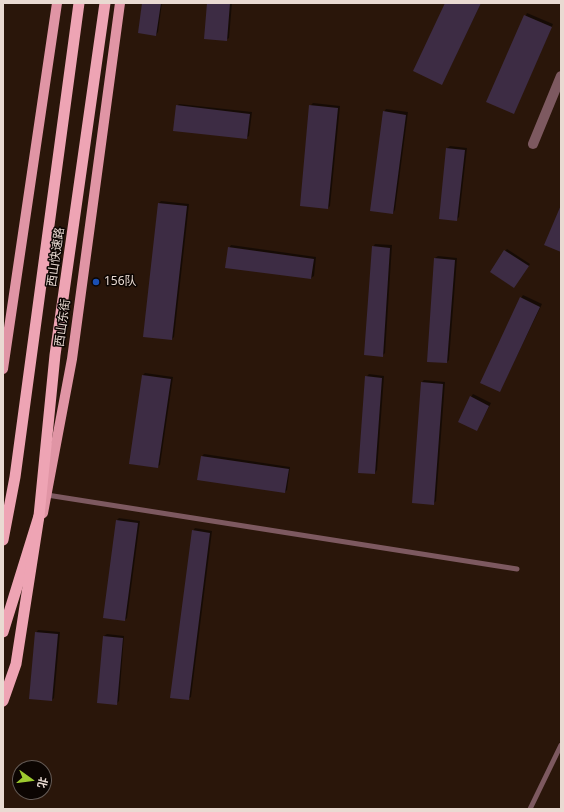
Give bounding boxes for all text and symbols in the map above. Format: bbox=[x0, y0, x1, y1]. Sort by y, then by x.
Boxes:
street label: 西山快速路 bbox=[45, 226, 67, 288]
place label: 156队 bbox=[104, 275, 137, 289]
marker: 156队 bbox=[91, 277, 101, 287]
street label: 西山东街 bbox=[53, 298, 73, 348]
north arrow bbox=[12, 760, 52, 800]
text: 北 bbox=[35, 776, 52, 790]

